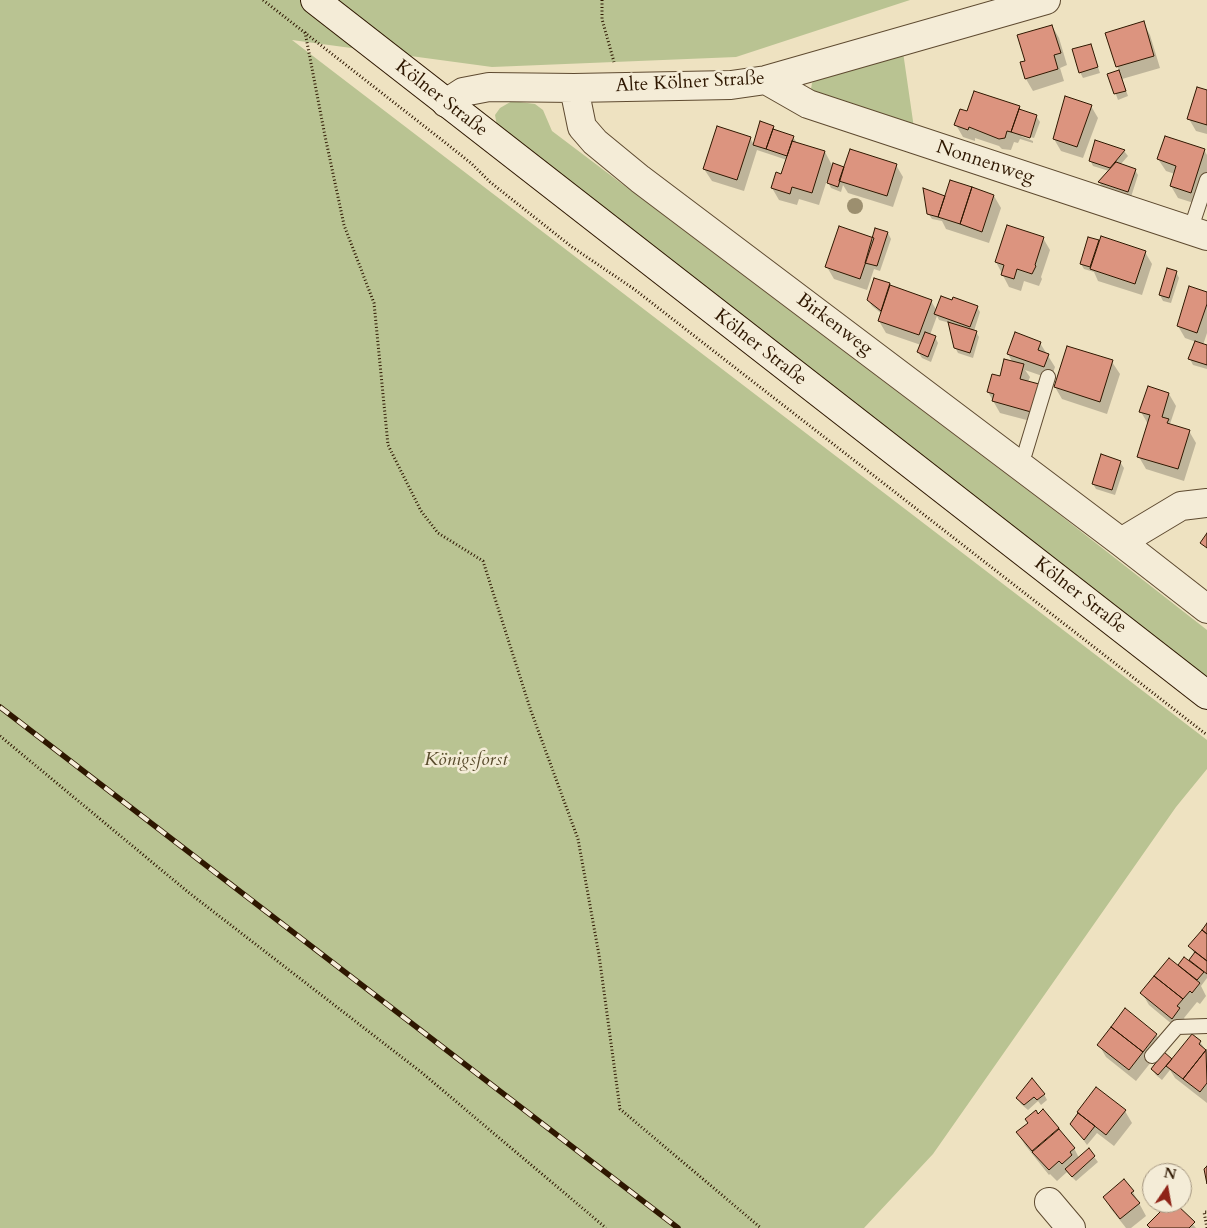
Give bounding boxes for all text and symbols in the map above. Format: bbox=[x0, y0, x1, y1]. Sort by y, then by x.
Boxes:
street label: Kölner Straße bbox=[390, 56, 492, 142]
street label: Alte Kölner Straße bbox=[615, 68, 765, 98]
street label: Nonnenweg bbox=[933, 136, 1037, 190]
street label: Birkenweg bbox=[791, 289, 877, 361]
street label: Kölner Straße bbox=[709, 305, 811, 391]
street label: Kölner Straße bbox=[1029, 553, 1131, 639]
park label: Königsforst bbox=[424, 750, 508, 772]
north arrow bbox=[1142, 1163, 1192, 1213]
text: N bbox=[1162, 1163, 1178, 1184]

